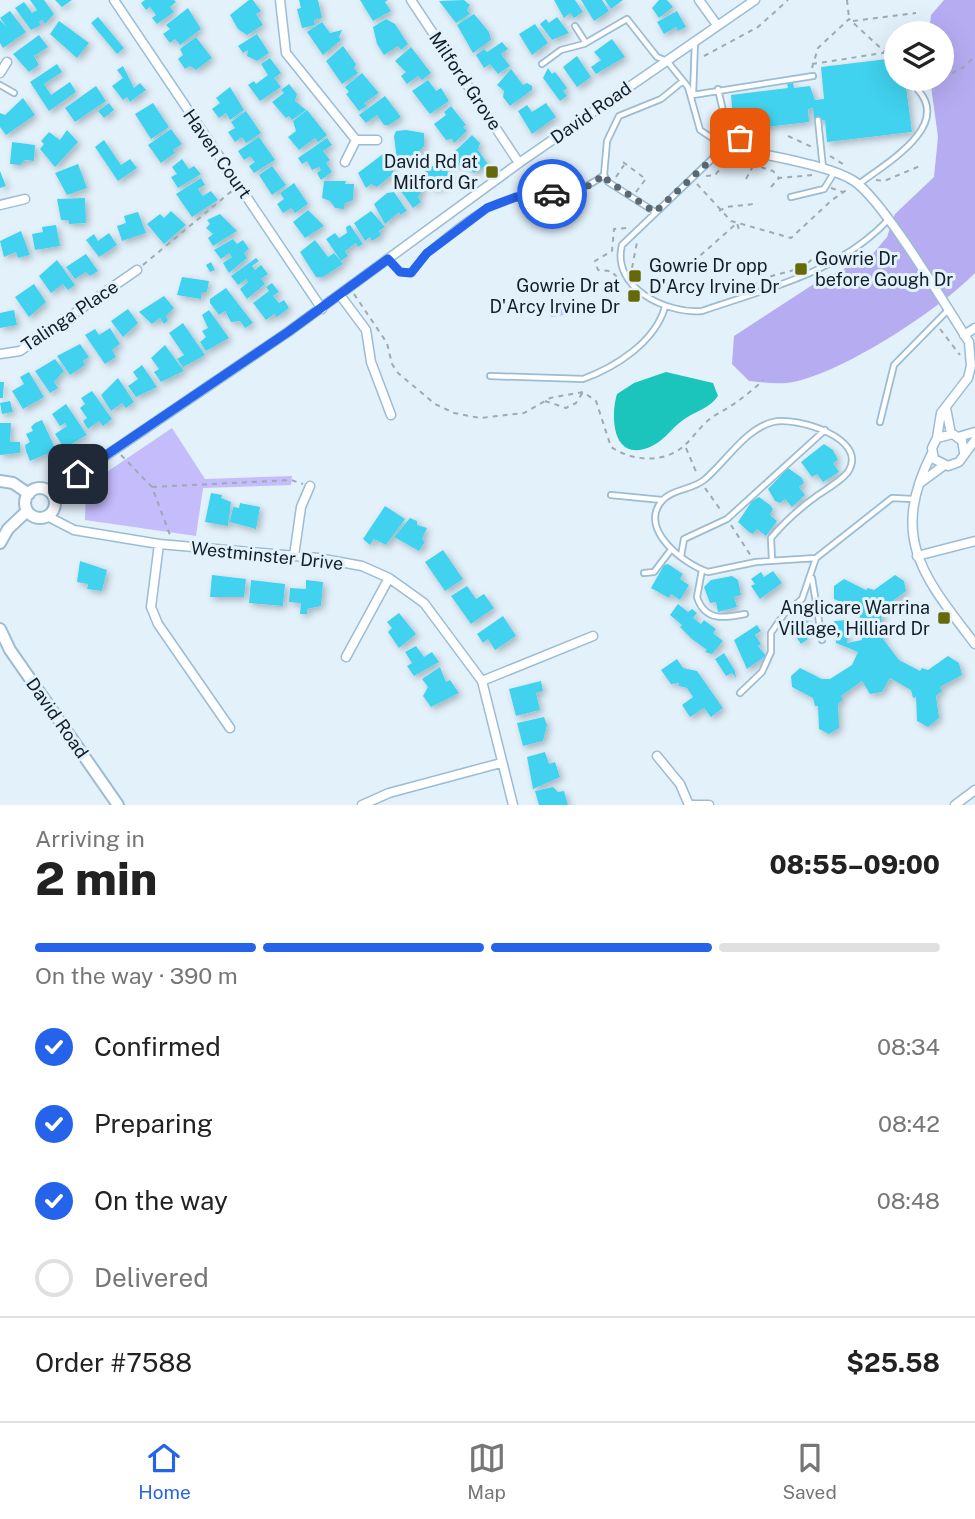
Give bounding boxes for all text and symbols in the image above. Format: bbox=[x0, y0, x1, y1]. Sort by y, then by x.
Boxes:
map controls bbox=[884, 21, 954, 91]
button: layers bbox=[884, 21, 954, 91]
street label: Milford Grove bbox=[425, 28, 506, 134]
street label: David Road bbox=[546, 77, 635, 148]
street label: Haven Court bbox=[179, 105, 256, 202]
pin bbox=[710, 108, 770, 168]
icon: bag bbox=[721, 119, 759, 157]
place label: David Rd at Milford Gr bbox=[384, 151, 478, 193]
courier bbox=[517, 159, 587, 229]
marker: David Rd at Milford Gr bbox=[484, 164, 500, 180]
icon: car bbox=[533, 175, 571, 213]
place label: Gowrie Dr before Gough Dr bbox=[815, 248, 953, 290]
place label: Gowrie Dr opp D'Arcy Irvine Dr bbox=[649, 255, 780, 297]
marker: Gowrie Dr before Gough Dr bbox=[793, 261, 809, 277]
marker: Gowrie Dr opp D'Arcy Irvine Dr bbox=[627, 268, 643, 284]
place label: Gowrie Dr at D'Arcy Irvine Dr bbox=[489, 275, 620, 317]
street label: Talinga Place bbox=[17, 276, 122, 356]
marker: Gowrie Dr at D'Arcy Irvine Dr bbox=[626, 288, 642, 304]
pin bbox=[48, 444, 108, 504]
icon: home bbox=[59, 455, 97, 493]
street label: Westminster Drive bbox=[190, 537, 344, 574]
place label: Anglicare Warrina Village, Hilliard Dr bbox=[778, 597, 930, 639]
marker: Anglicare Warrina Village, Hilliard Dr bbox=[936, 610, 952, 626]
street label: David Road bbox=[22, 673, 93, 762]
text: Arriving in bbox=[35, 825, 145, 852]
text: 08:55–09:00 bbox=[769, 849, 940, 880]
text: 2 min bbox=[35, 851, 157, 905]
text: On the way · 390 m bbox=[35, 962, 238, 989]
icon: check bbox=[35, 1028, 73, 1066]
text: Confirmed bbox=[94, 1031, 221, 1062]
text: 08:34 bbox=[877, 1033, 940, 1060]
icon: check bbox=[35, 1105, 73, 1143]
text: Preparing bbox=[94, 1108, 213, 1139]
text: 08:42 bbox=[878, 1110, 940, 1137]
icon: check bbox=[35, 1182, 73, 1220]
text: On the way bbox=[94, 1185, 228, 1216]
text: 08:48 bbox=[877, 1187, 940, 1214]
text: Delivered bbox=[94, 1262, 209, 1293]
text: Order #7588 bbox=[35, 1347, 192, 1378]
text: $25.58 bbox=[846, 1347, 940, 1378]
tab: Home bbox=[138, 1439, 191, 1503]
tab: Map bbox=[467, 1439, 506, 1503]
tab: Saved bbox=[782, 1439, 837, 1503]

